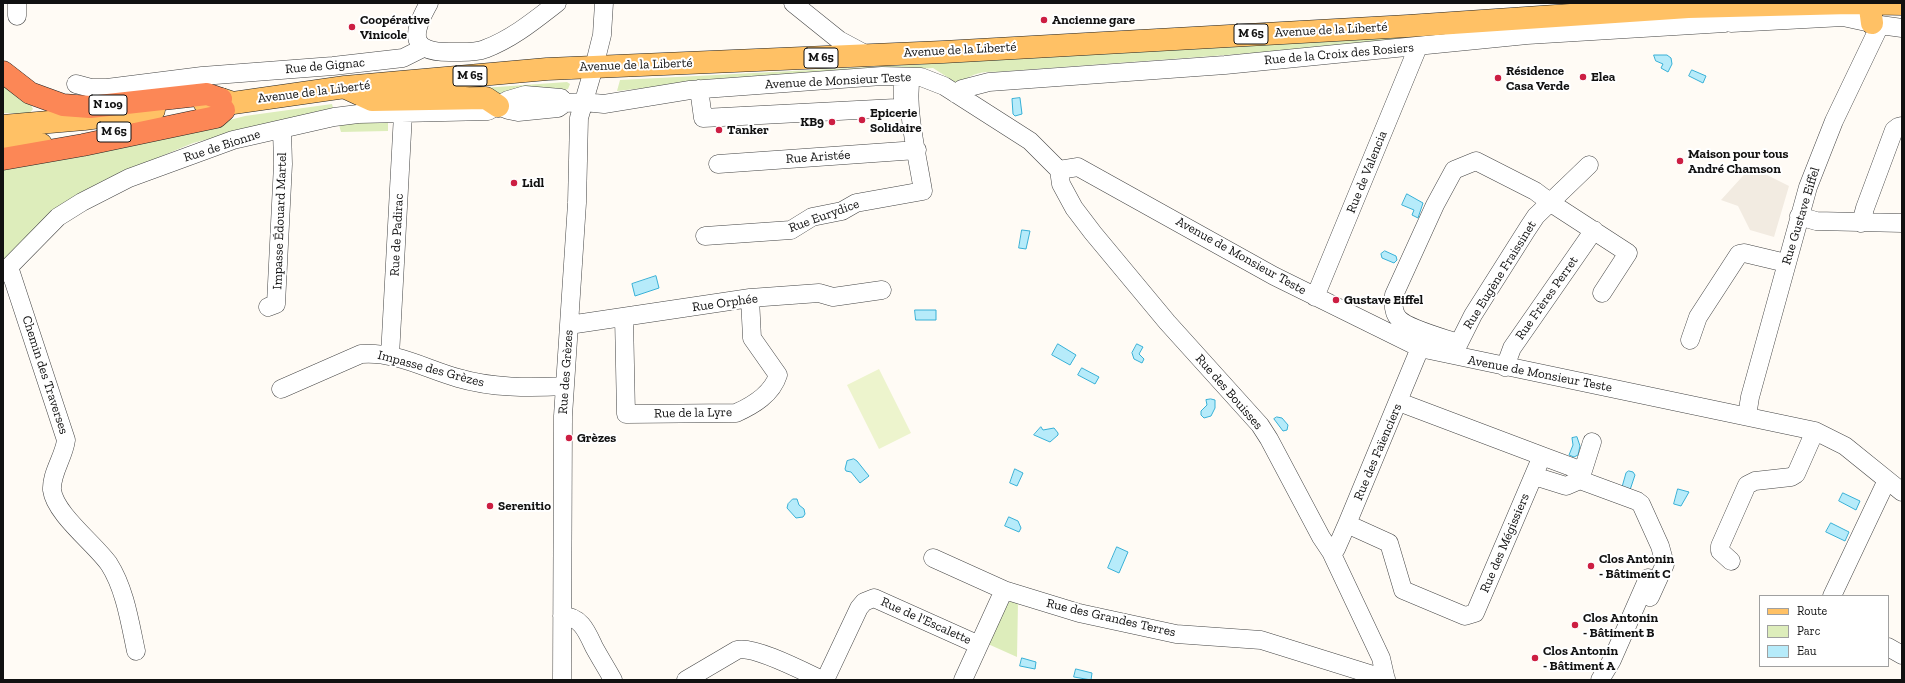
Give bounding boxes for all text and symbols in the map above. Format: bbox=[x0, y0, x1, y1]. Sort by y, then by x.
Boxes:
place label: Coopérative Vinicole bbox=[360, 12, 430, 43]
place label: Ancienne gare bbox=[1052, 12, 1135, 28]
marker: Ancienne gare bbox=[1039, 15, 1049, 25]
street label: Avenue de la Liberté bbox=[1274, 19, 1388, 41]
marker: Coopérative Vinicole bbox=[347, 22, 357, 32]
road number: M 65 bbox=[1234, 24, 1268, 44]
street label: Avenue de la Liberté bbox=[903, 39, 1017, 61]
street label: Rue de la Croix des Rosiers bbox=[1264, 40, 1414, 68]
road number: M 65 bbox=[804, 48, 838, 68]
street label: Rue de Gignac bbox=[284, 55, 366, 77]
street label: Avenue de la Liberté bbox=[579, 55, 693, 75]
place label: Résidence Casa Verde bbox=[1506, 63, 1570, 94]
road number: M 65 bbox=[453, 66, 487, 86]
street label: Avenue de Monsieur Teste bbox=[764, 69, 912, 93]
place label: Elea bbox=[1591, 69, 1615, 85]
marker: Elea bbox=[1578, 72, 1588, 82]
marker: Résidence Casa Verde bbox=[1493, 73, 1503, 83]
street label: Avenue de la Liberté bbox=[257, 77, 371, 107]
road number: N 109 bbox=[89, 95, 127, 115]
place label: Epicerie Solidaire bbox=[870, 105, 922, 136]
place label: KB9 bbox=[800, 114, 824, 130]
marker: Epicerie Solidaire bbox=[857, 115, 867, 125]
marker: KB9 bbox=[827, 117, 837, 127]
road number: M 65 bbox=[97, 122, 131, 142]
place label: Tanker bbox=[727, 122, 769, 138]
marker: Tanker bbox=[714, 125, 724, 135]
street label: Rue de Bionne bbox=[182, 126, 262, 166]
street label: Rue de Valencia bbox=[1343, 129, 1391, 215]
place label: Maison pour tous André Chamson bbox=[1688, 146, 1789, 177]
street label: Rue Aristée bbox=[785, 147, 851, 167]
street label: Impasse Édouard Martel bbox=[270, 152, 290, 290]
marker: Maison pour tous André Chamson bbox=[1675, 156, 1685, 166]
street label: Rue Gustave Eiffel bbox=[1779, 165, 1823, 267]
place label: Lidl bbox=[522, 175, 544, 191]
marker: Lidl bbox=[509, 178, 519, 188]
street label: Rue de Padirac bbox=[387, 193, 407, 277]
street label: Rue Eurydice bbox=[787, 196, 861, 236]
street label: Avenue de Monsieur Teste bbox=[1173, 214, 1309, 298]
street label: Rue Eugène Fraissinet bbox=[1460, 218, 1540, 332]
street label: Rue Frères Perret bbox=[1512, 253, 1582, 343]
street label: Rue Orphée bbox=[691, 291, 759, 315]
place label: Gustave Eiffel bbox=[1344, 292, 1423, 308]
marker: Gustave Eiffel bbox=[1331, 295, 1341, 305]
street label: Chemin des Traverses bbox=[18, 314, 72, 436]
street label: Rue des Grèzes bbox=[555, 329, 577, 415]
street label: Impasse des Grèzes bbox=[376, 347, 486, 391]
street label: Rue des Bouisses bbox=[1192, 351, 1266, 433]
street label: Avenue de Monsieur Teste bbox=[1466, 352, 1614, 396]
street label: Rue des Faïenciers bbox=[1351, 401, 1405, 503]
street label: Rue de la Lyre bbox=[654, 405, 732, 421]
place label: Grèzes bbox=[577, 430, 616, 446]
marker: Grèzes bbox=[564, 433, 574, 443]
street label: Rue des Mégissiers bbox=[1477, 491, 1533, 595]
place label: Serenitio bbox=[498, 498, 551, 514]
marker: Serenitio bbox=[485, 501, 495, 511]
place label: Clos Antonin - Bâtiment C bbox=[1599, 551, 1674, 582]
marker: Clos Antonin - Bâtiment C bbox=[1586, 561, 1596, 571]
street label: Rue de l'Escalette bbox=[878, 594, 974, 648]
legend bbox=[1759, 595, 1889, 667]
street label: Rue des Grandes Terres bbox=[1045, 596, 1177, 640]
text: Route bbox=[1797, 604, 1827, 618]
place label: Clos Antonin - Bâtiment B bbox=[1583, 610, 1658, 641]
marker: Clos Antonin - Bâtiment B bbox=[1570, 620, 1580, 630]
text: Parc bbox=[1797, 624, 1820, 638]
place label: Clos Antonin - Bâtiment A bbox=[1543, 643, 1618, 674]
text: Eau bbox=[1797, 644, 1817, 658]
marker: Clos Antonin - Bâtiment A bbox=[1530, 653, 1540, 663]

